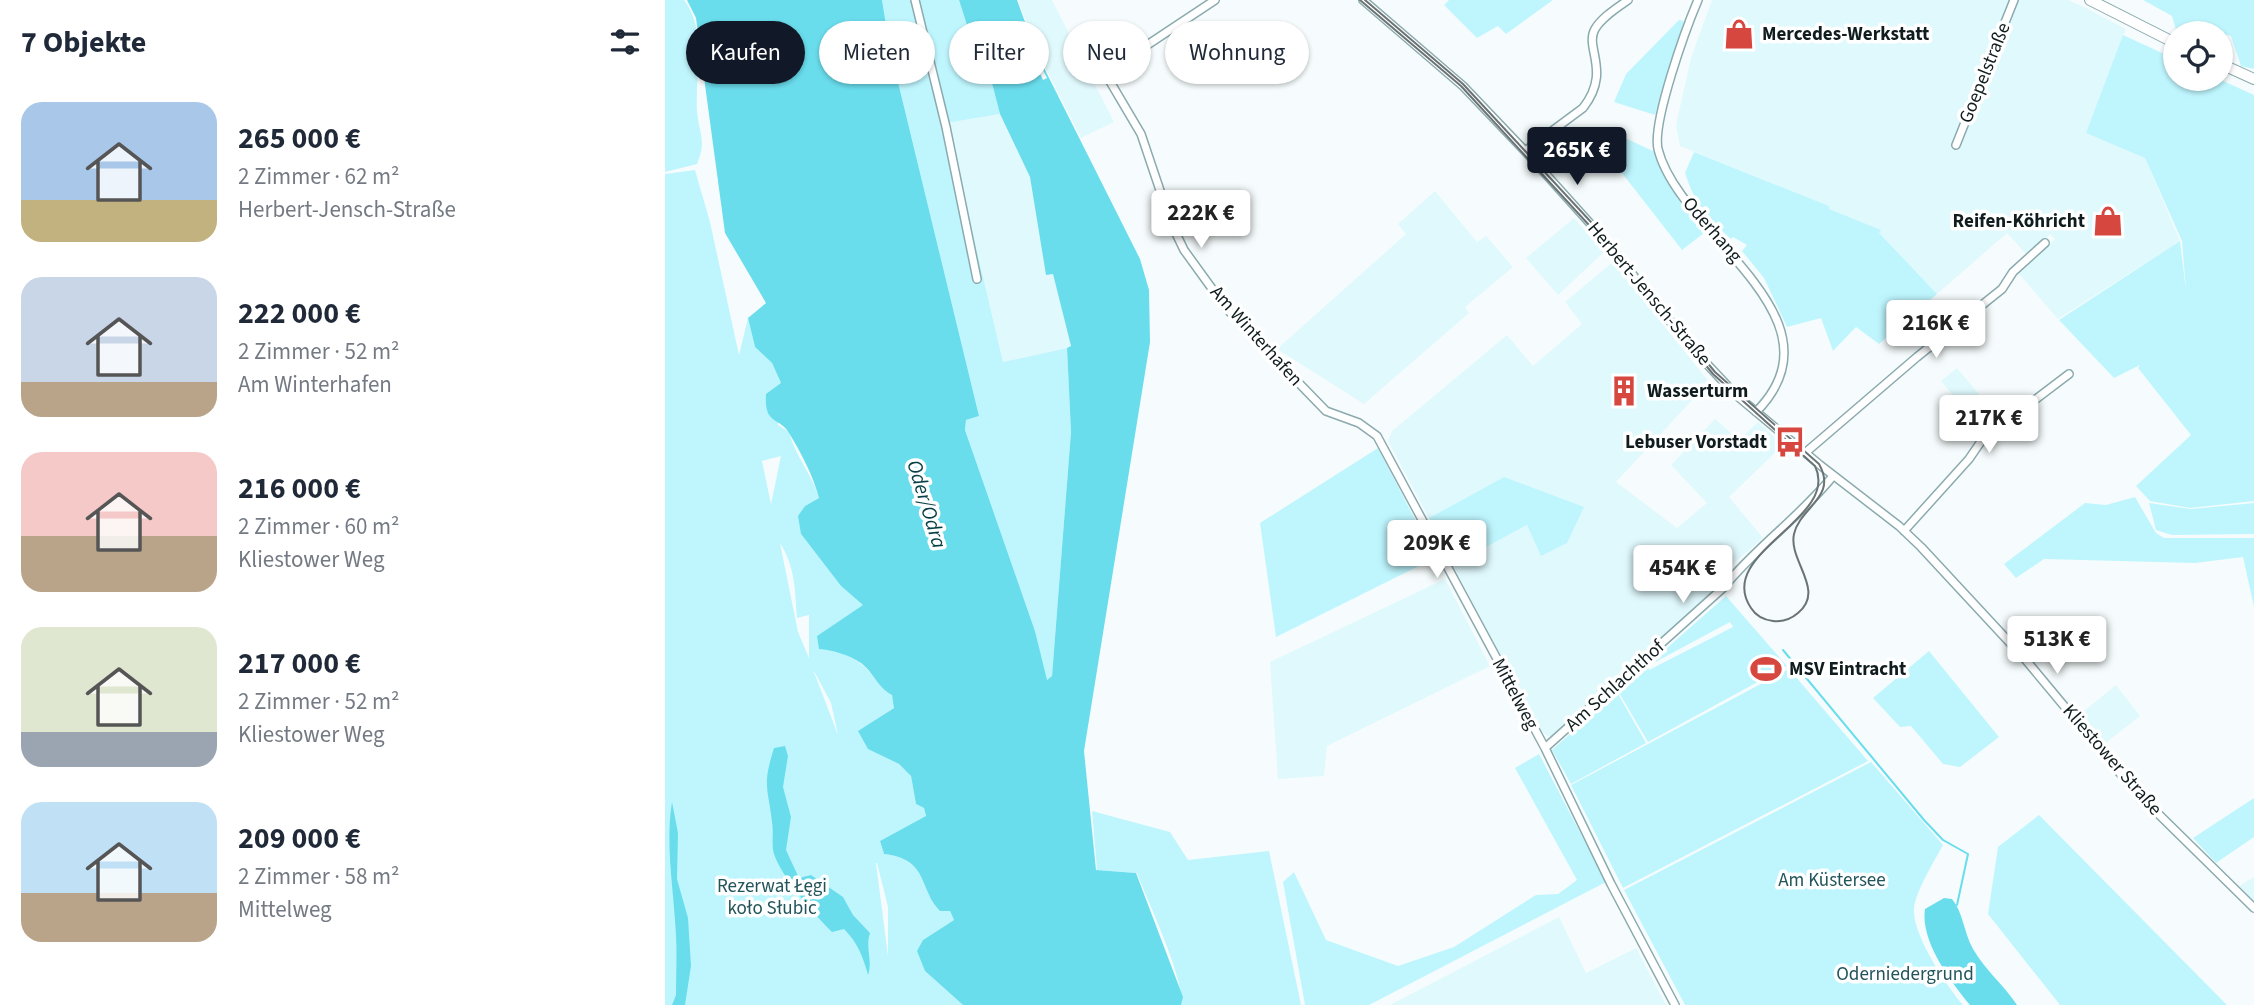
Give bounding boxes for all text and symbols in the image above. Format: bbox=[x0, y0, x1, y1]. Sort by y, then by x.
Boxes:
shop icon: Mercedes-Werkstatt bbox=[1722, 17, 1756, 51]
street label: Goepelstraße bbox=[1953, 19, 2017, 127]
text: 7 Objekte bbox=[21, 21, 146, 64]
chip: Kaufen bbox=[686, 21, 805, 84]
chip: Mieten bbox=[819, 21, 935, 84]
chip: Filter bbox=[949, 21, 1049, 84]
chip: Neu bbox=[1063, 21, 1151, 84]
chip: Wohnung bbox=[1165, 21, 1309, 84]
place label: Mercedes-Werkstatt bbox=[1762, 21, 1929, 48]
map controls bbox=[2163, 21, 2233, 91]
button: locate bbox=[2163, 21, 2233, 91]
icon: filters bbox=[606, 23, 644, 61]
text: 265 000 € bbox=[238, 117, 361, 160]
pin: 265K € bbox=[1520, 128, 1634, 187]
icon: home bbox=[77, 130, 161, 214]
text: 265K € bbox=[1543, 133, 1611, 166]
text: 2 Zimmer · 62 m² bbox=[238, 160, 400, 193]
pin: 222K € bbox=[1144, 190, 1258, 250]
street label: Oderhang bbox=[1676, 191, 1748, 269]
text: Herbert-Jensch-Straße bbox=[238, 193, 456, 226]
text: 222K € bbox=[1167, 196, 1235, 229]
shop icon: Reifen-Köhricht bbox=[2091, 204, 2125, 238]
place label: Reifen-Köhricht bbox=[1953, 208, 2085, 235]
street label: Herbert-Jensch-Straße bbox=[1581, 216, 1717, 372]
street label: Am Winterhafen bbox=[1203, 280, 1309, 392]
text: 222 000 € bbox=[238, 292, 361, 335]
pin: 216K € bbox=[1879, 300, 1993, 360]
icon: home bbox=[77, 305, 161, 389]
text: 216K € bbox=[1902, 306, 1970, 339]
text: 2 Zimmer · 52 m² bbox=[238, 335, 400, 368]
text: Am Winterhafen bbox=[238, 368, 392, 401]
building icon: Wasserturm bbox=[1607, 374, 1641, 408]
place label: Wasserturm bbox=[1647, 378, 1748, 405]
pin: 217K € bbox=[1932, 396, 2046, 455]
text: 217K € bbox=[1955, 401, 2023, 434]
bus stop icon: Lebuser Vorstadt bbox=[1773, 425, 1807, 459]
place label: Lebuser Vorstadt bbox=[1625, 429, 1767, 456]
water label: Oder/Odra bbox=[899, 456, 955, 552]
text: 216 000 € bbox=[238, 467, 361, 510]
icon: home bbox=[77, 480, 161, 564]
text: 2 Zimmer · 60 m² bbox=[238, 510, 400, 543]
pin: 209K € bbox=[1380, 520, 1494, 580]
text: 209K € bbox=[1403, 526, 1471, 559]
text: Kliestower Weg bbox=[238, 543, 385, 576]
pin: 454K € bbox=[1626, 546, 1740, 605]
text: 454K € bbox=[1649, 551, 1717, 584]
pin: 513K € bbox=[2000, 616, 2114, 676]
text: 513K € bbox=[2023, 622, 2091, 655]
street label: Am Schlachthof bbox=[1560, 633, 1672, 738]
text: 217 000 € bbox=[238, 642, 361, 685]
sports icon: MSV Eintracht bbox=[1749, 652, 1783, 686]
street label: Mittelweg bbox=[1485, 654, 1545, 735]
icon: home bbox=[77, 655, 161, 739]
place label: MSV Eintracht bbox=[1789, 656, 1906, 683]
text: 2 Zimmer · 52 m² bbox=[238, 685, 400, 718]
street label: Kliestower Straße bbox=[2056, 698, 2168, 822]
text: Kliestower Weg bbox=[238, 718, 385, 751]
text: 209 000 € bbox=[238, 817, 361, 860]
icon: home bbox=[77, 830, 161, 914]
text: 2 Zimmer · 58 m² bbox=[238, 860, 400, 893]
park label: Am Küstersee bbox=[1778, 867, 1886, 894]
park label: Rezerwat Łęgi koło Słubic bbox=[717, 873, 827, 922]
text: Mittelweg bbox=[238, 893, 332, 926]
park label: Oderniedergrund bbox=[1836, 961, 1974, 988]

